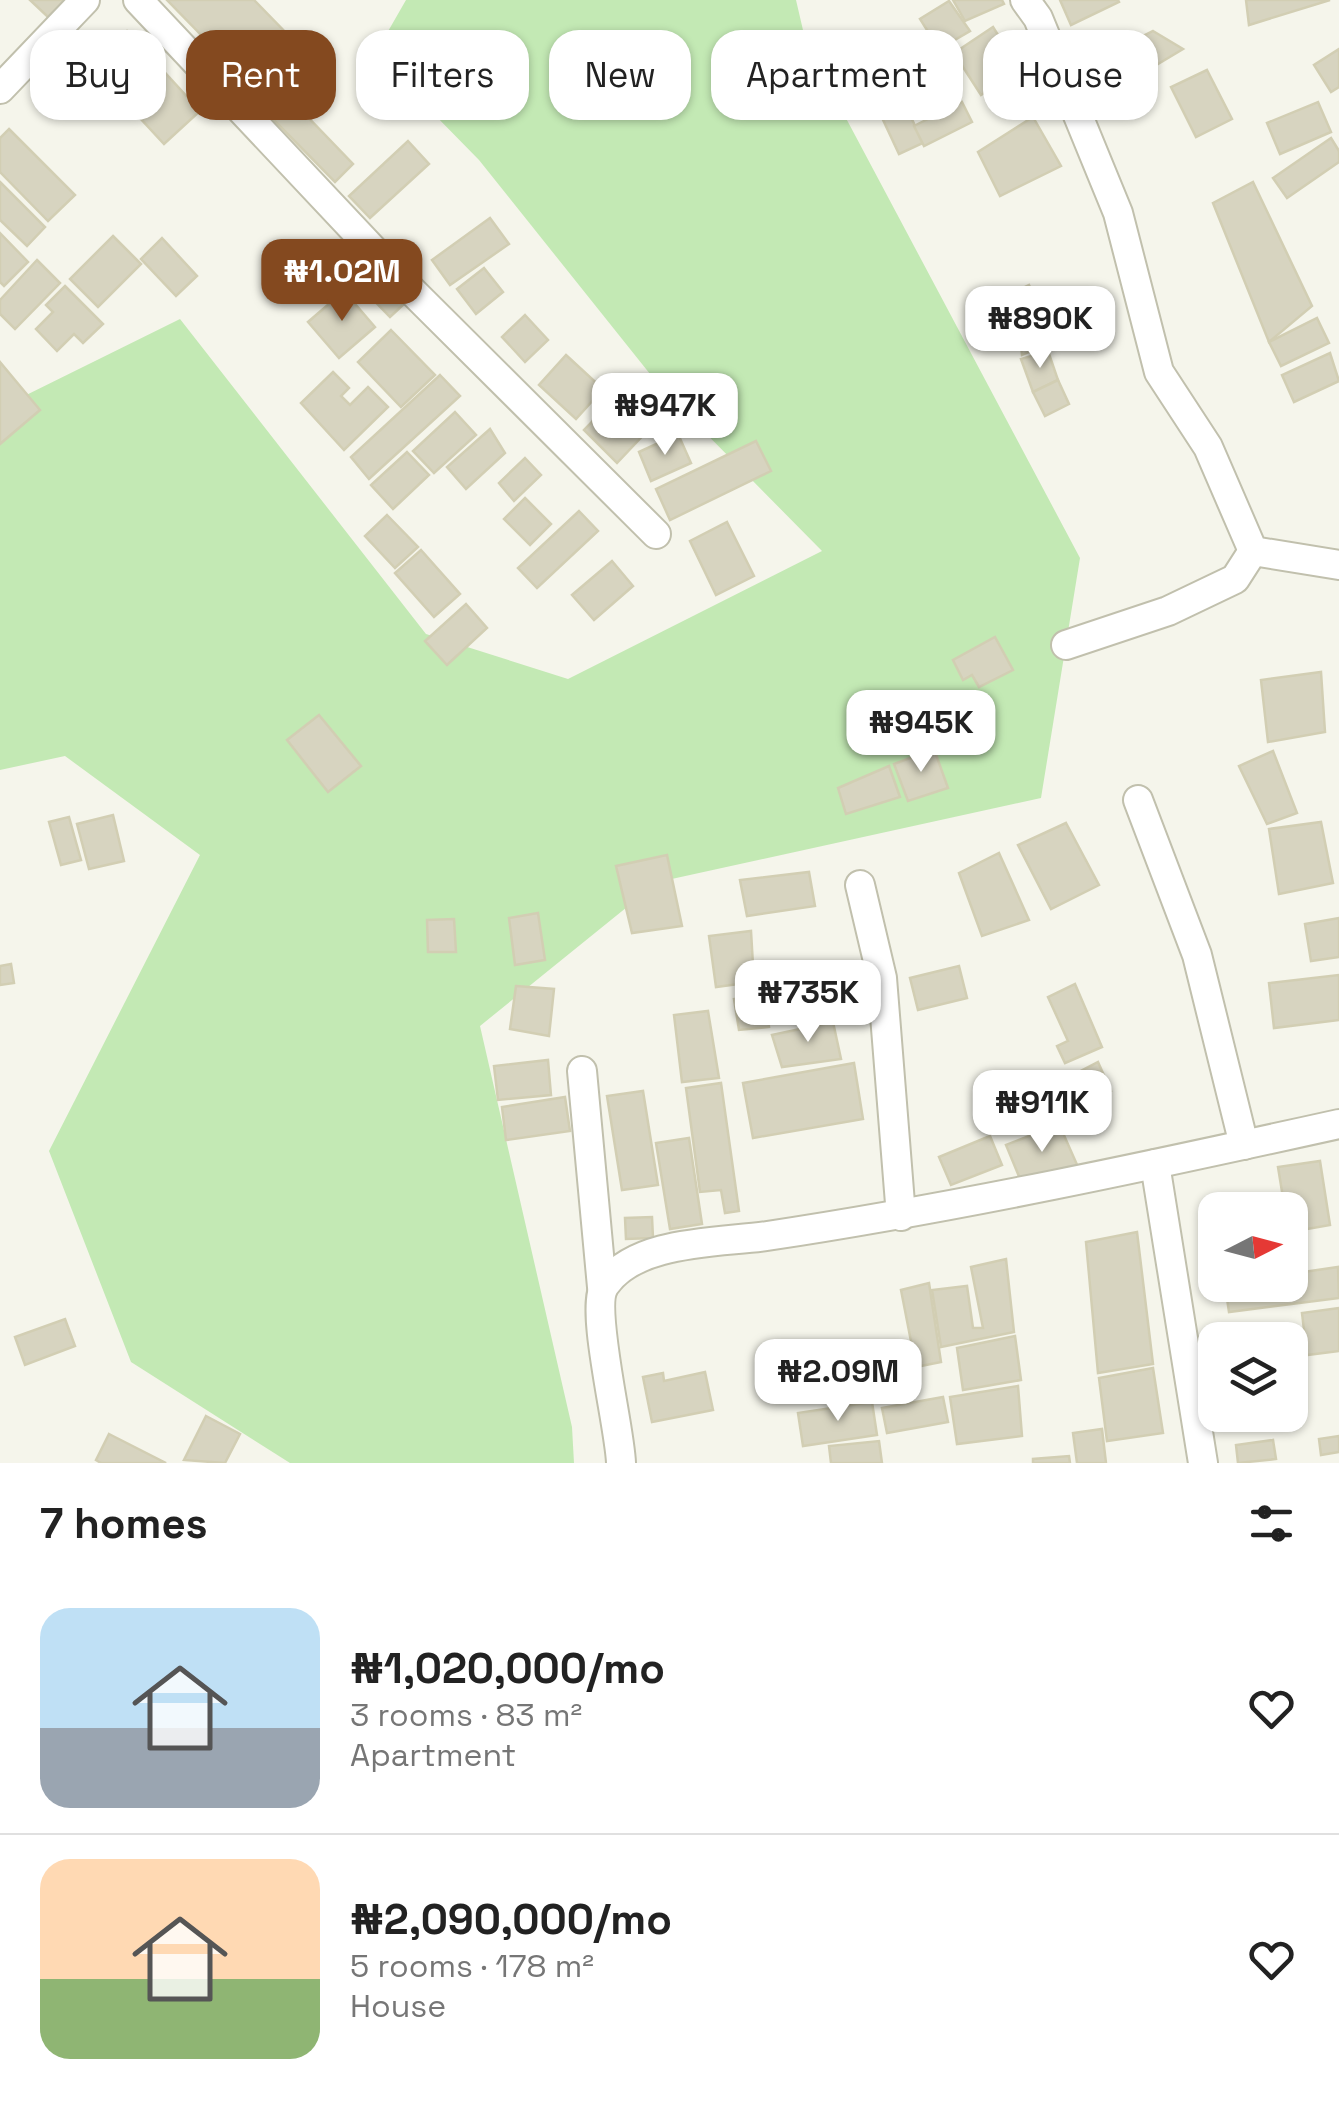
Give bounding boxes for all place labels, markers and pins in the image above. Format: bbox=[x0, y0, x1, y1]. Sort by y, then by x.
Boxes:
pin: ₦1.02M bbox=[261, 239, 423, 324]
pin: ₦890K bbox=[970, 286, 1110, 371]
pin: ₦947K bbox=[595, 373, 735, 458]
pin: ₦945K bbox=[851, 690, 991, 775]
pin: ₦735K bbox=[738, 960, 878, 1045]
pin: ₦911K bbox=[972, 1070, 1112, 1155]
pin: ₦2.09M bbox=[757, 1339, 919, 1424]

